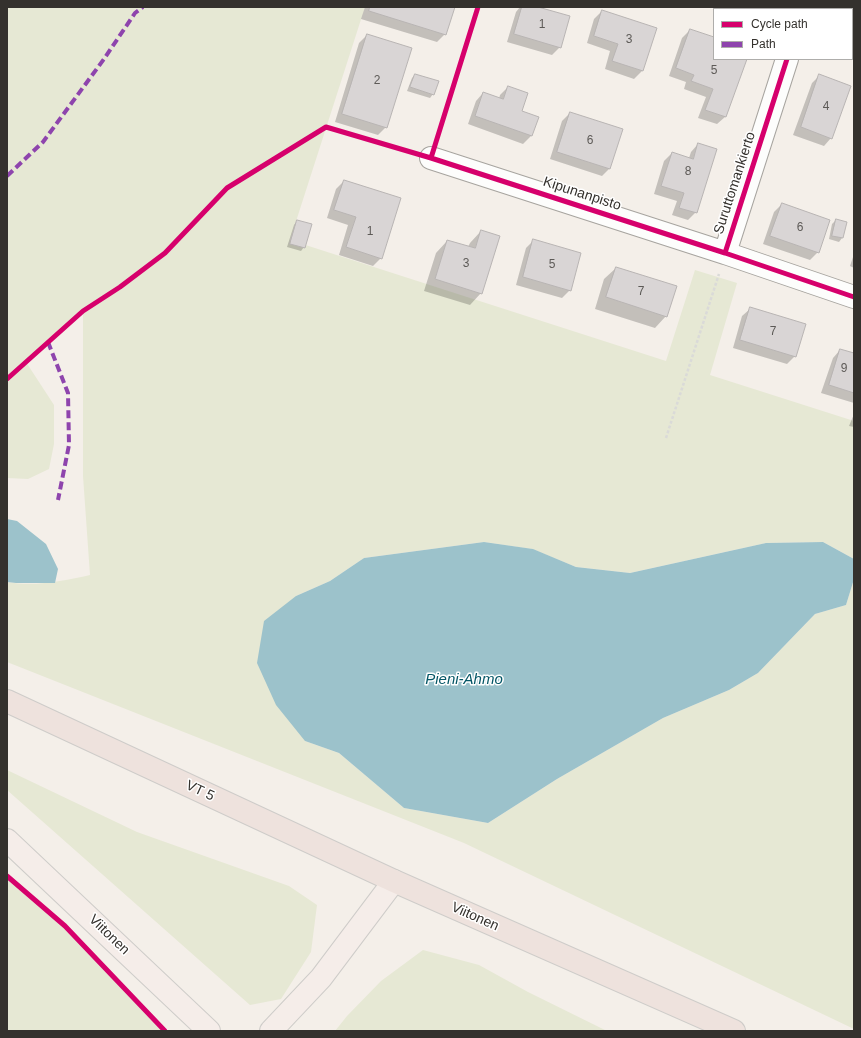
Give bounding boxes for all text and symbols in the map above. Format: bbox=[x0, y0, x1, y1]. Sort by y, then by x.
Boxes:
legend bbox=[713, 8, 853, 60]
text: Cycle path bbox=[751, 17, 808, 31]
house number: 1 bbox=[539, 18, 545, 32]
house number: 3 bbox=[626, 33, 632, 47]
text: Path bbox=[751, 37, 776, 51]
house number: 5 bbox=[711, 64, 717, 78]
house number: 2 bbox=[374, 74, 380, 88]
house number: 4 bbox=[823, 100, 829, 114]
street label: Suruttomankierto bbox=[711, 130, 759, 236]
house number: 6 bbox=[587, 134, 593, 148]
house number: 8 bbox=[685, 165, 691, 179]
street label: Kipunanpisto bbox=[541, 174, 623, 214]
house number: 6 bbox=[797, 221, 803, 235]
house number: 1 bbox=[367, 225, 373, 239]
house number: 3 bbox=[463, 257, 469, 271]
house number: 5 bbox=[549, 258, 555, 272]
house number: 7 bbox=[638, 285, 644, 299]
house number: 7 bbox=[770, 325, 776, 339]
house number: 9 bbox=[841, 362, 847, 376]
water label: Pieni-Ahmo bbox=[425, 671, 503, 689]
street label: VT 5 bbox=[183, 777, 217, 805]
street label: Viitonen bbox=[449, 899, 501, 935]
street label: Viitonen bbox=[85, 911, 133, 959]

